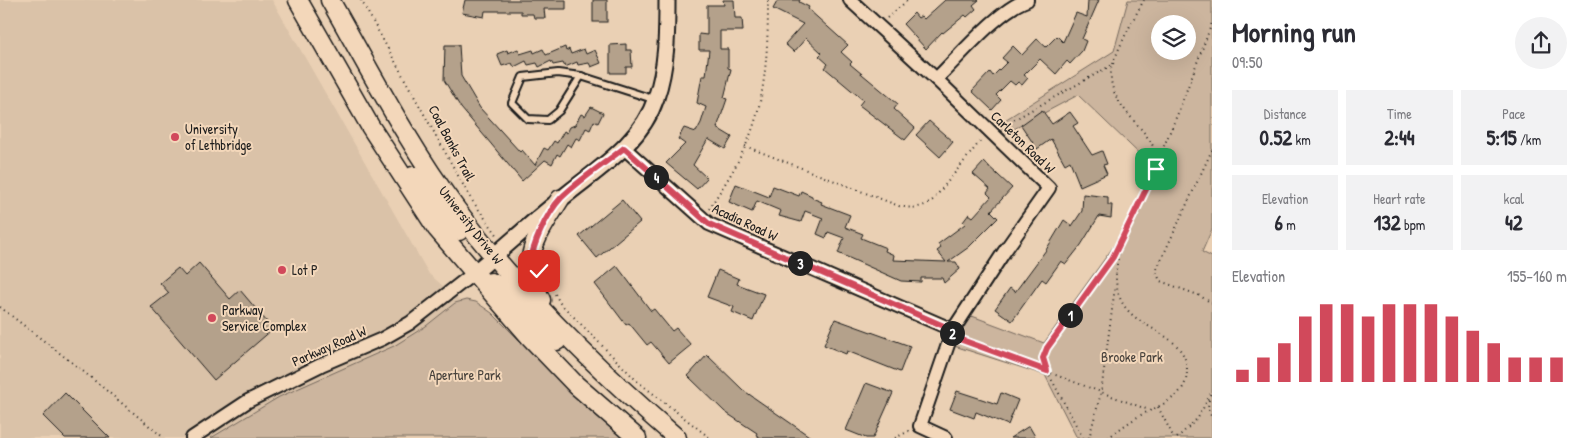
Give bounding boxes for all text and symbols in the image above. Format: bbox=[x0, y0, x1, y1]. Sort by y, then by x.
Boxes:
text: Morning run bbox=[1232, 13, 1356, 51]
map controls bbox=[1151, 15, 1196, 60]
button: layers bbox=[1151, 15, 1196, 60]
button: share bbox=[1515, 17, 1567, 69]
text: 09:50 bbox=[1232, 51, 1263, 73]
street label: Coal Banks Trail bbox=[424, 101, 481, 184]
text: Distance bbox=[1264, 104, 1307, 123]
text: Time bbox=[1387, 104, 1412, 123]
text: Pace bbox=[1502, 104, 1525, 123]
street label: Carleton Road W bbox=[987, 106, 1060, 177]
place label: University of Lethbridge bbox=[185, 119, 252, 155]
text: 0.52 bbox=[1260, 123, 1292, 152]
text: 2:44 bbox=[1384, 123, 1415, 152]
text: 5:15 bbox=[1486, 123, 1517, 152]
text: km bbox=[1292, 130, 1311, 149]
text: /km bbox=[1517, 130, 1541, 149]
marker: University of Lethbridge bbox=[169, 131, 181, 143]
pin bbox=[1135, 148, 1177, 190]
icon: arrive bbox=[1142, 155, 1170, 183]
pin: 4 bbox=[644, 164, 668, 190]
text: 4 bbox=[654, 168, 659, 187]
street label: University Drive W bbox=[434, 182, 508, 269]
text: Elevation bbox=[1262, 189, 1308, 208]
text: Heart rate bbox=[1373, 189, 1426, 208]
text: kcal bbox=[1504, 189, 1524, 208]
street label: Acadia Road W bbox=[710, 198, 781, 245]
text: 6 bbox=[1275, 208, 1283, 237]
text: 132 bbox=[1374, 208, 1401, 237]
text: 42 bbox=[1505, 208, 1523, 237]
text: m bbox=[1283, 215, 1296, 234]
text: bpm bbox=[1401, 215, 1425, 234]
pin bbox=[518, 250, 560, 292]
pin: 3 bbox=[788, 250, 812, 276]
text: 3 bbox=[797, 254, 804, 273]
icon: check bbox=[525, 257, 553, 285]
place label: Lot P bbox=[292, 260, 318, 279]
marker: Lot P bbox=[276, 264, 288, 276]
text: Elevation bbox=[1232, 265, 1285, 287]
text: 155–160 m bbox=[1507, 265, 1567, 287]
place label: Parkway Service Complex bbox=[222, 300, 307, 336]
pin: 1 bbox=[1058, 302, 1082, 328]
text: 1 bbox=[1068, 306, 1073, 325]
marker: Parkway Service Complex bbox=[206, 312, 218, 324]
pin: 2 bbox=[940, 320, 964, 346]
street label: Parkway Road W bbox=[289, 321, 370, 371]
text: 2 bbox=[949, 324, 956, 343]
park label: Brooke Park bbox=[1101, 347, 1163, 366]
park label: Aperture Park bbox=[429, 365, 501, 385]

